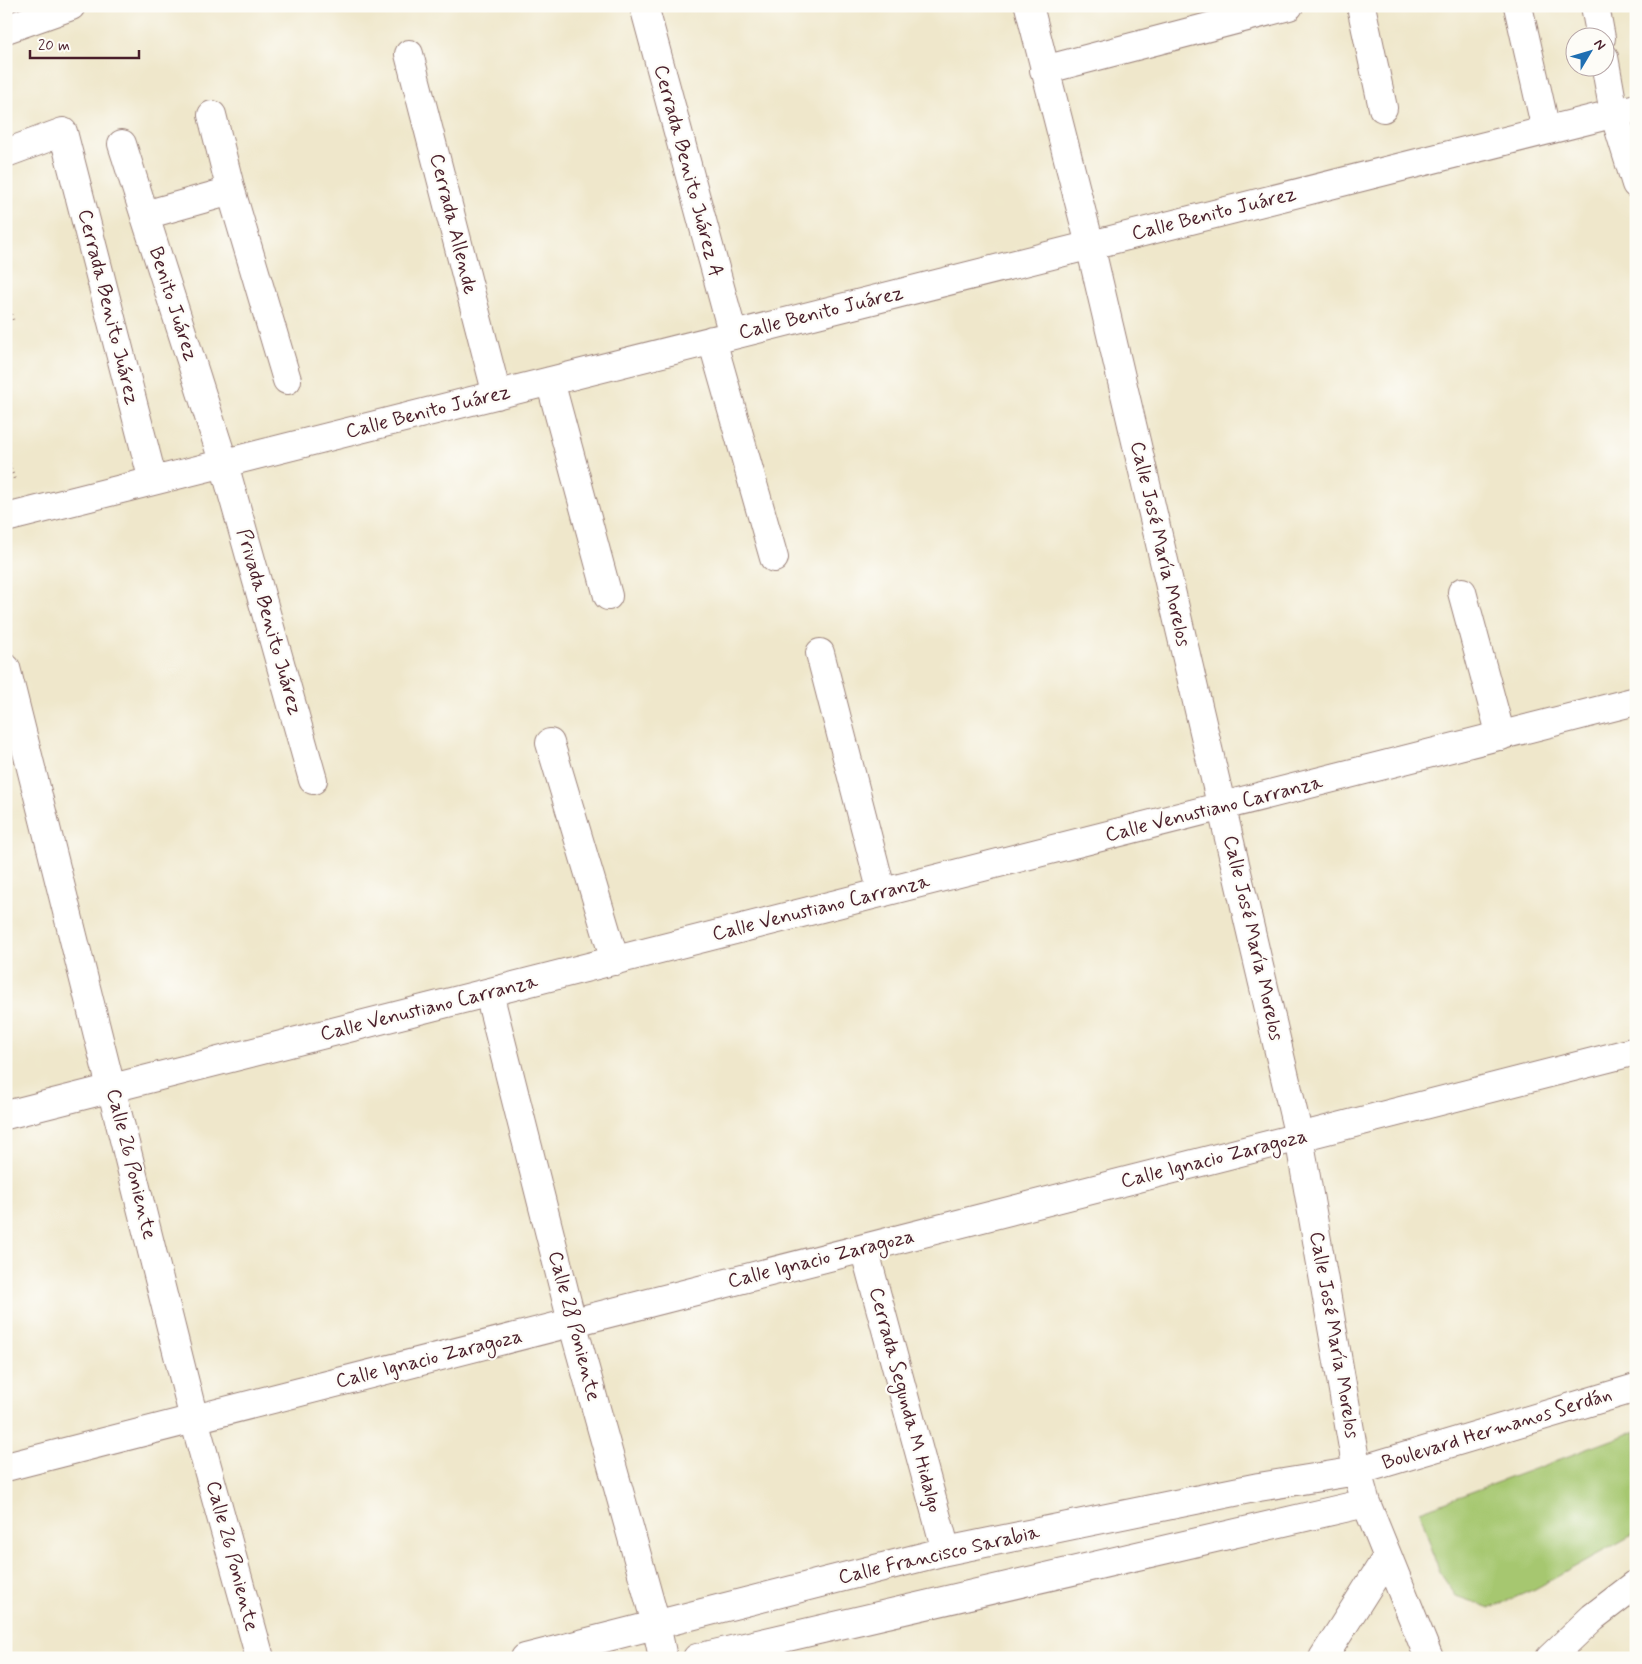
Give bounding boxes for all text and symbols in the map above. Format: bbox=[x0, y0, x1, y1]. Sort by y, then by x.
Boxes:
scale bar bbox=[30, 28, 139, 60]
north arrow bbox=[1564, 28, 1614, 78]
text: N bbox=[1589, 35, 1609, 54]
text: 20 m bbox=[38, 36, 70, 56]
street label: Cerrada Benito Juárez A bbox=[647, 62, 729, 280]
street label: Cerrada Allende bbox=[422, 151, 484, 297]
street label: Calle Benito Juárez bbox=[1129, 180, 1299, 248]
street label: Cerrada Benito Juárez bbox=[71, 206, 145, 408]
street label: Benito Juárez bbox=[142, 243, 204, 365]
street label: Calle Benito Juárez bbox=[736, 279, 906, 347]
street label: Calle Benito Juárez bbox=[343, 378, 513, 446]
street label: Calle José María Morelos bbox=[1123, 439, 1197, 649]
street label: Privada Benito Juárez bbox=[229, 526, 309, 719]
street label: Calle Venustiano Carranza bbox=[1102, 769, 1327, 849]
street label: Calle José María Morelos bbox=[1216, 833, 1290, 1043]
street label: Calle Venustiano Carranza bbox=[709, 868, 934, 948]
street label: Calle Venustiano Carranza bbox=[317, 968, 542, 1048]
street label: Calle 26 Poniente bbox=[99, 1086, 163, 1242]
street label: Calle Ignacio Zaragoza bbox=[1118, 1123, 1310, 1196]
street label: Calle Ignacio Zaragoza bbox=[725, 1223, 917, 1296]
street label: Calle José María Morelos bbox=[1302, 1229, 1366, 1441]
street label: Calle 28 Poniente bbox=[541, 1248, 607, 1404]
street label: Cerrada Segunda M Hidalgo bbox=[861, 1284, 948, 1516]
street label: Calle Ignacio Zaragoza bbox=[333, 1323, 525, 1396]
street label: Boulevard Hermanos Serdán bbox=[1379, 1381, 1615, 1477]
street label: Calle 26 Poniente bbox=[199, 1478, 265, 1634]
street label: Calle Francisco Sarabia bbox=[836, 1518, 1043, 1591]

